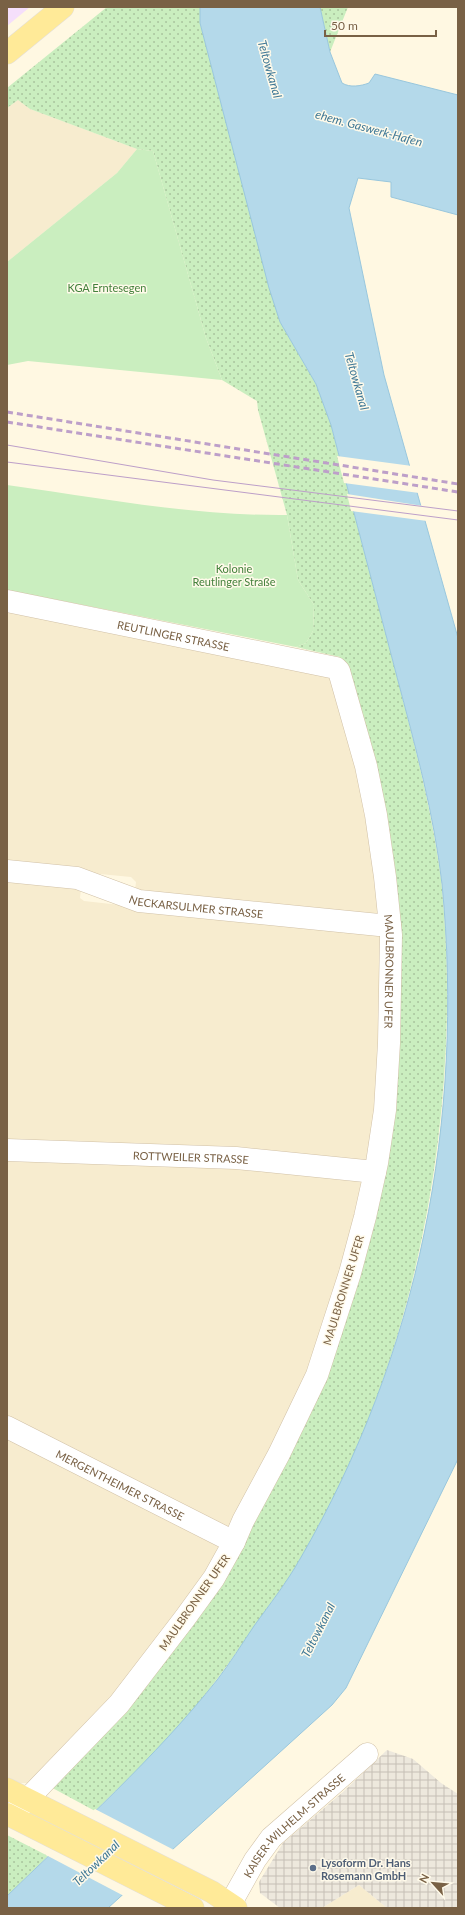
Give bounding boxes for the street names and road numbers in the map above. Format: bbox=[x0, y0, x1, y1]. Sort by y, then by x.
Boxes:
street label: REUTLINGER STRASSE bbox=[116, 617, 231, 653]
street label: NECKARSULMER STRASSE bbox=[127, 891, 264, 920]
street label: MAULBRONNER UFER bbox=[382, 913, 398, 1029]
street label: ROTTWEILER STRASSE bbox=[133, 1148, 249, 1166]
street label: MAULBRONNER UFER bbox=[320, 1233, 366, 1347]
street label: MERGENTHEIMER STRASSE bbox=[54, 1447, 187, 1522]
street label: MAULBRONNER UFER bbox=[156, 1551, 232, 1653]
street label: KAISER-WILHELM-STRASSE bbox=[240, 1770, 347, 1879]

